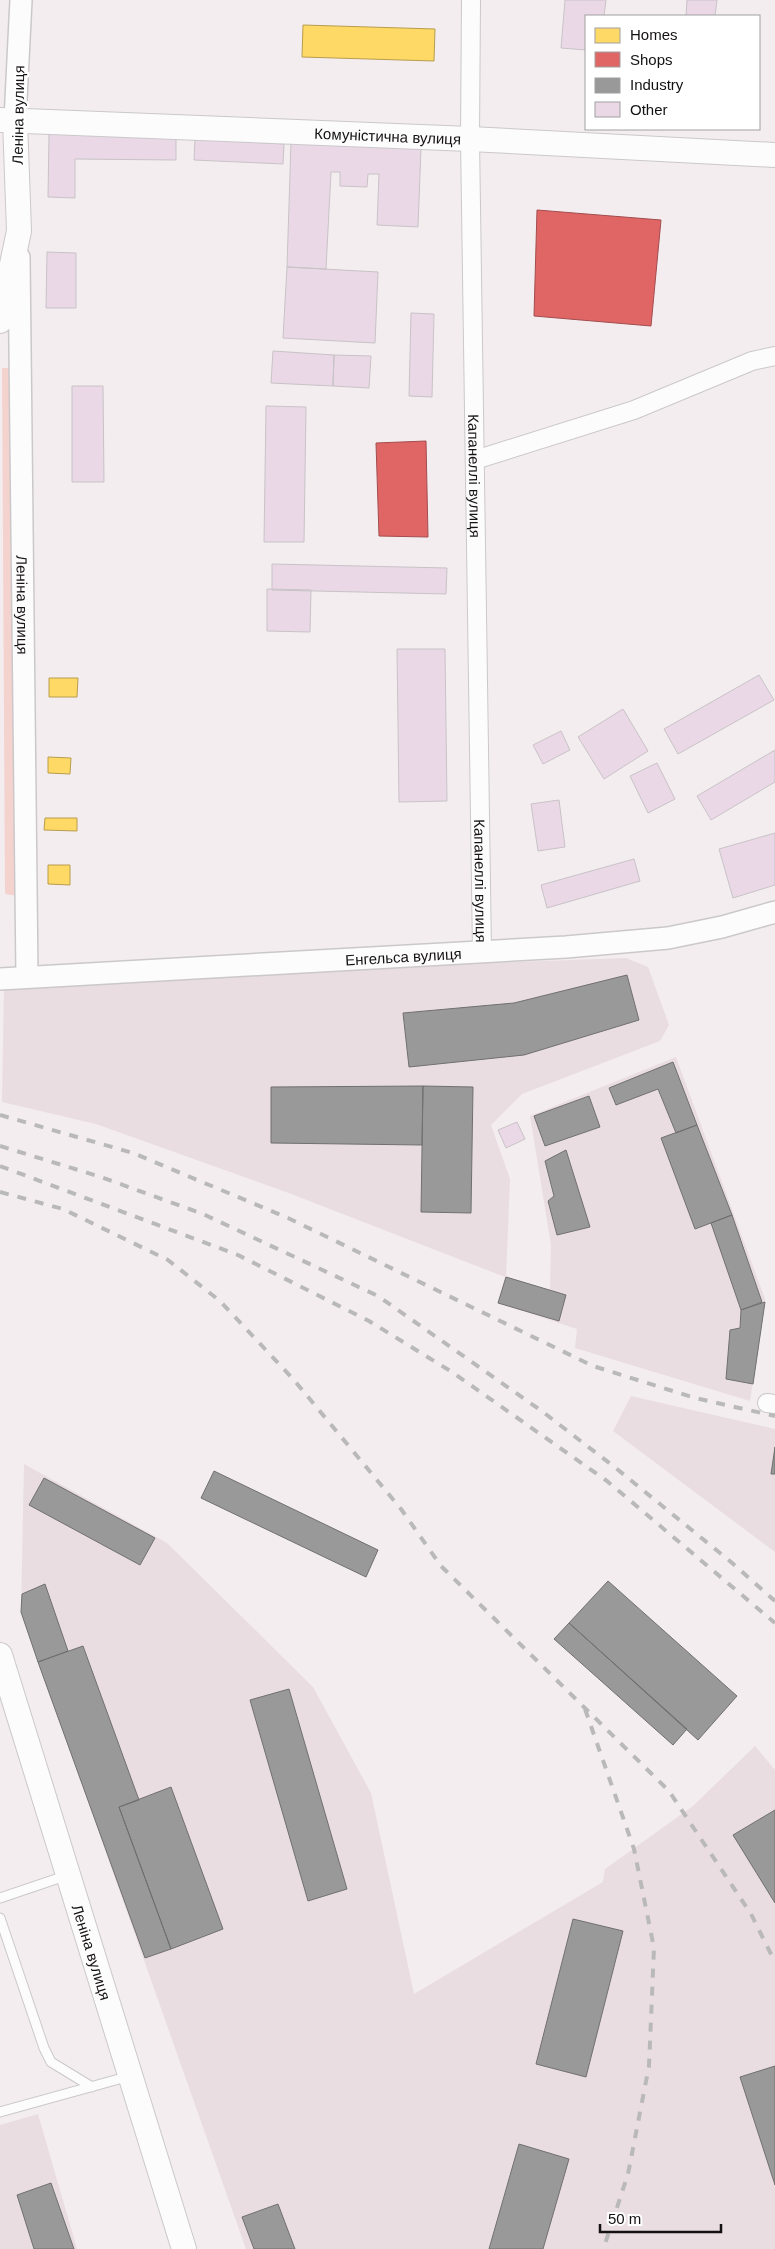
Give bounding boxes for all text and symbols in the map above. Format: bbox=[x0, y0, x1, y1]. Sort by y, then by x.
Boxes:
legend bbox=[585, 15, 760, 130]
text: Homes bbox=[630, 26, 678, 43]
text: Shops bbox=[630, 51, 673, 68]
street label: Леніна вулиця bbox=[9, 65, 27, 165]
text: Industry bbox=[630, 76, 684, 93]
text: Other bbox=[630, 101, 668, 118]
street label: Комуністична вулиця bbox=[314, 124, 461, 147]
street label: Капанеллі вулиця bbox=[466, 414, 484, 538]
street label: Леніна вулиця bbox=[14, 555, 32, 655]
street label: Капанеллі вулиця bbox=[472, 819, 490, 943]
street label: Енгельса вулиця bbox=[345, 944, 462, 968]
street label: Леніна вулиця bbox=[69, 1902, 115, 2002]
scale bar bbox=[600, 2202, 721, 2234]
text: 50 m bbox=[608, 2210, 641, 2227]

